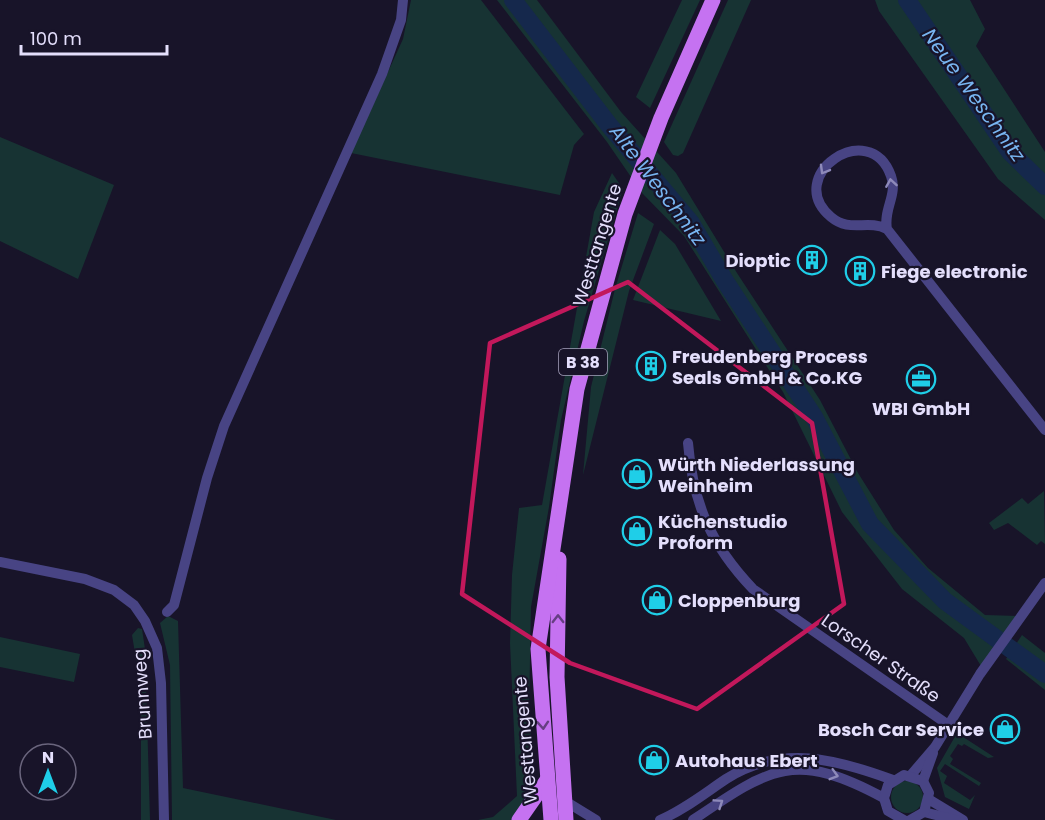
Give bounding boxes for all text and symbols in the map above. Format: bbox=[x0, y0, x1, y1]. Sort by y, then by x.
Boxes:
scale bar bbox=[21, 18, 166, 56]
water label: Neue Weschnitz bbox=[916, 22, 1033, 168]
text: 100 m bbox=[30, 26, 82, 51]
water label: Alte Weschnitz bbox=[602, 118, 713, 252]
one-way arrow bbox=[820, 164, 831, 174]
one-way arrow bbox=[885, 178, 898, 188]
street label: Westtangente bbox=[566, 180, 628, 310]
building icon: Dioptic bbox=[796, 244, 828, 276]
place label: Dioptic bbox=[725, 248, 791, 273]
building icon: Fiege electronic bbox=[844, 255, 876, 287]
place label: Fiege electronic bbox=[881, 259, 1028, 284]
place label: Freudenberg Process Seals GmbH & Co.KG bbox=[672, 344, 868, 390]
road number: B 38 bbox=[559, 349, 607, 375]
building icon: Freudenberg Process Seals GmbH & Co.KG bbox=[635, 350, 667, 382]
office icon: WBI GmbH bbox=[905, 363, 937, 395]
place label: WBI GmbH bbox=[872, 396, 970, 421]
place label: Würth Niederlassung Weinheim bbox=[658, 452, 855, 498]
shop icon: Würth Niederlassung Weinheim bbox=[621, 458, 653, 490]
place label: Küchenstudio Proform bbox=[658, 509, 787, 555]
shop icon: Küchenstudio Proform bbox=[621, 515, 653, 547]
shop icon: Cloppenburg bbox=[641, 584, 673, 616]
place label: Cloppenburg bbox=[678, 588, 800, 613]
street label: Lorscher Straße bbox=[817, 608, 945, 708]
one-way arrow bbox=[552, 614, 564, 623]
street label: Brunnweg bbox=[126, 648, 158, 740]
street label: Westtangente bbox=[507, 675, 543, 805]
shop icon: Bosch Car Service bbox=[989, 713, 1021, 745]
place label: Bosch Car Service bbox=[818, 717, 984, 742]
one-way arrow bbox=[536, 721, 549, 730]
north arrow bbox=[18, 742, 78, 802]
shop icon: Autohaus Ebert bbox=[638, 744, 670, 776]
text: N bbox=[42, 746, 54, 769]
place label: Autohaus Ebert bbox=[675, 748, 818, 773]
one-way arrow bbox=[828, 768, 839, 780]
one-way arrow bbox=[713, 798, 723, 810]

